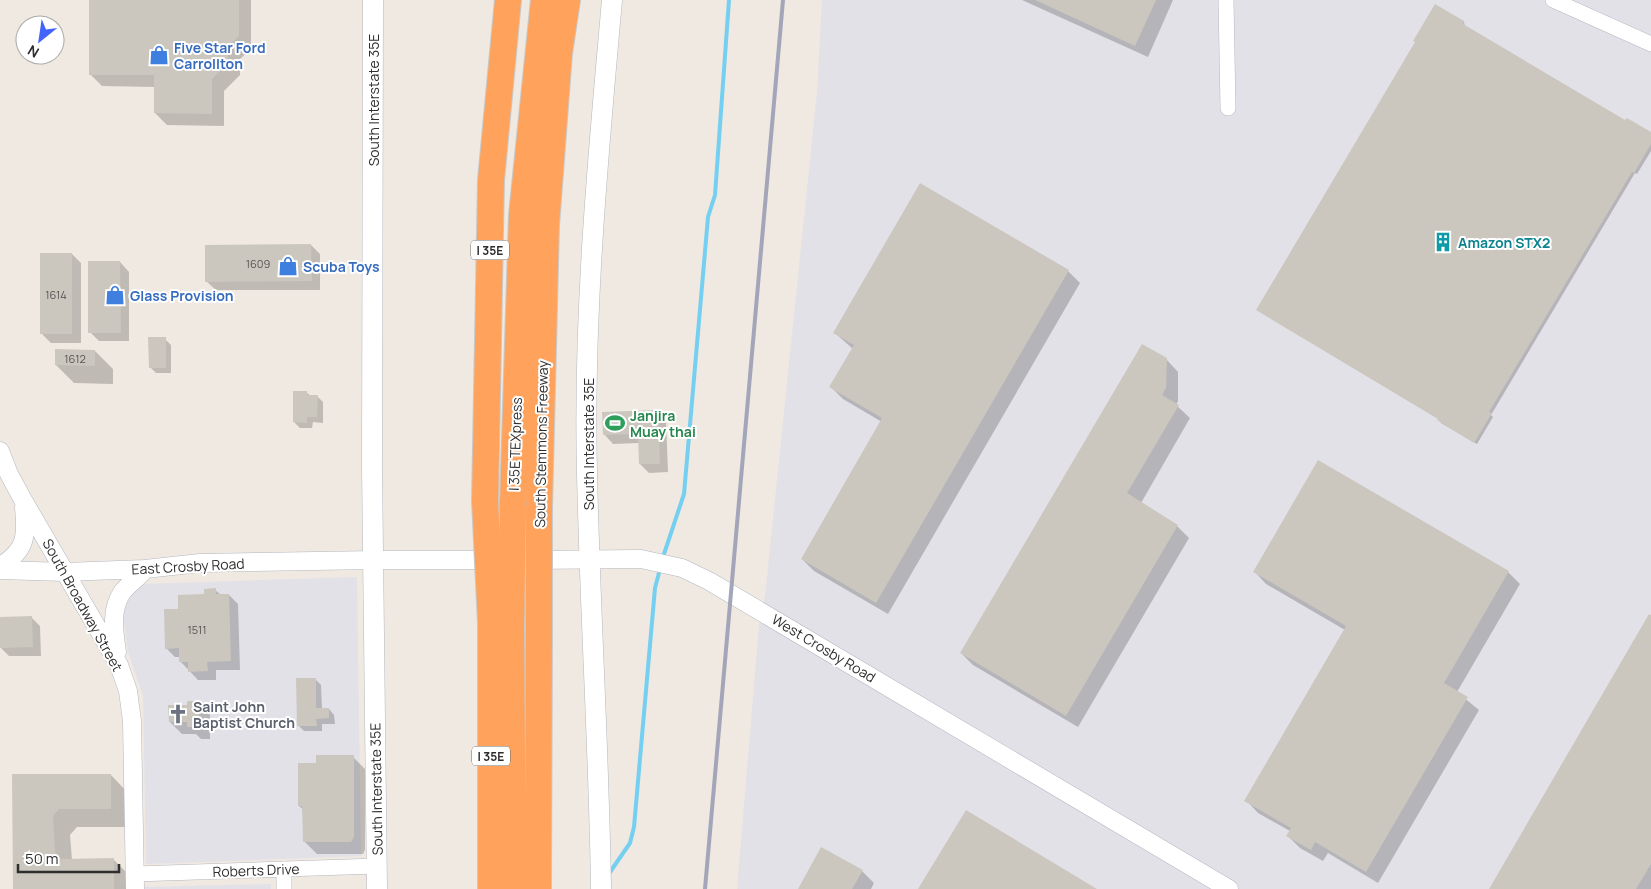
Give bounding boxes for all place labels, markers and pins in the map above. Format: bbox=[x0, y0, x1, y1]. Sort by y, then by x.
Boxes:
place label: Five Star Ford Carrollton bbox=[174, 38, 266, 73]
shop icon: Five Star Ford Carrollton bbox=[148, 44, 170, 66]
building icon: Amazon STX2 bbox=[1432, 231, 1454, 253]
place label: Amazon STX2 bbox=[1458, 233, 1550, 252]
shop icon: Scuba Toys bbox=[277, 255, 299, 277]
place label: Scuba Toys bbox=[303, 257, 380, 276]
shop icon: Glass Provision bbox=[104, 284, 126, 306]
place label: Glass Provision bbox=[130, 286, 234, 305]
place label: Janjira Muay thai bbox=[630, 406, 696, 441]
sports icon: Janjira Muay thai bbox=[604, 412, 626, 434]
place label: Saint John Baptist Church bbox=[193, 697, 295, 732]
church icon: Saint John Baptist Church bbox=[167, 703, 189, 725]

